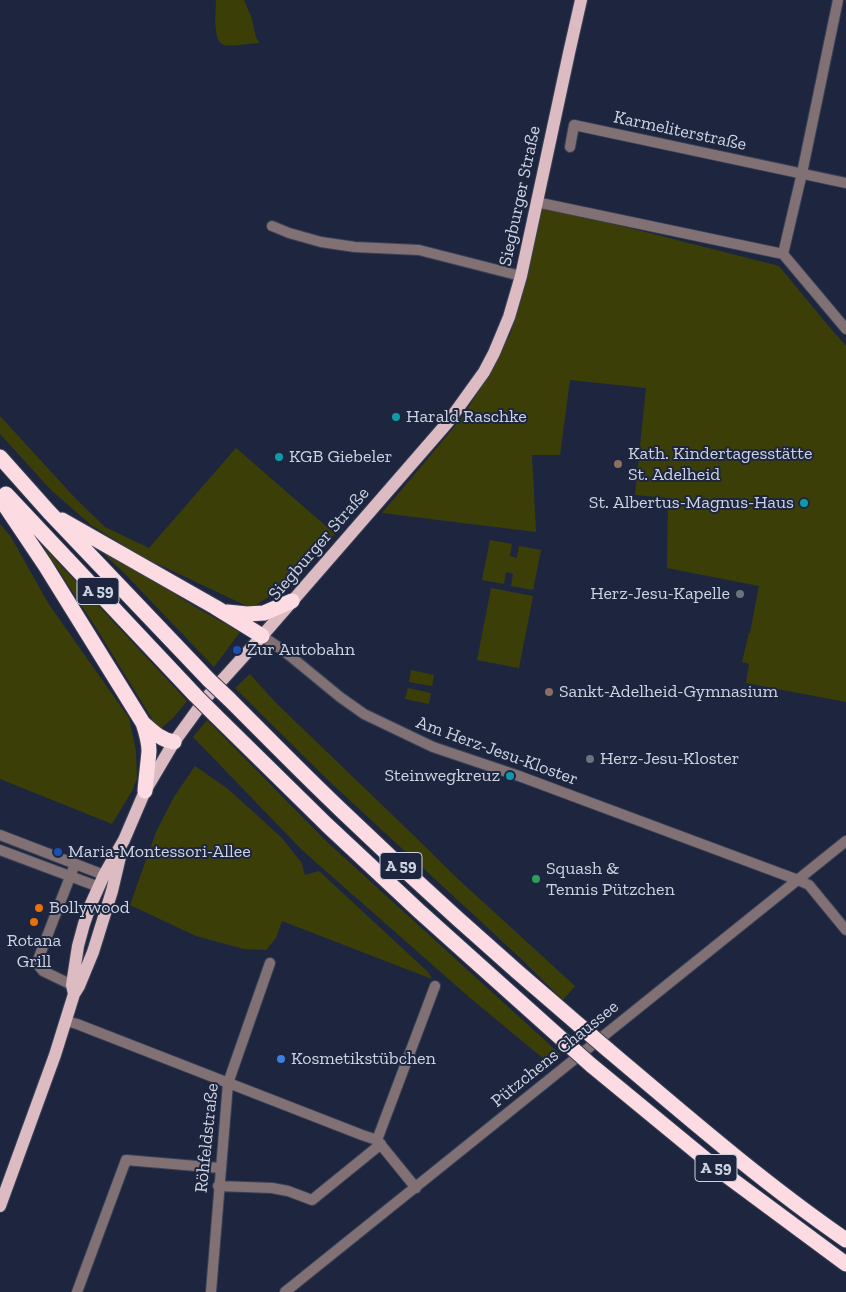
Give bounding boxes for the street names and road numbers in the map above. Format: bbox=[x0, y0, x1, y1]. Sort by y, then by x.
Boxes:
street label: Karmeliterstraße bbox=[612, 106, 748, 156]
street label: Siegburger Straße bbox=[495, 124, 545, 268]
street label: Siegburger Straße bbox=[264, 483, 374, 605]
road number: A 59 bbox=[77, 578, 119, 604]
street label: Am Herz-Jesu-Kloster bbox=[413, 712, 581, 790]
road number: A 59 bbox=[380, 852, 422, 879]
street label: Pützchens Chaussee bbox=[487, 996, 623, 1112]
street label: Röhfeldstraße bbox=[191, 1082, 223, 1194]
road number: A 59 bbox=[695, 1154, 737, 1182]

